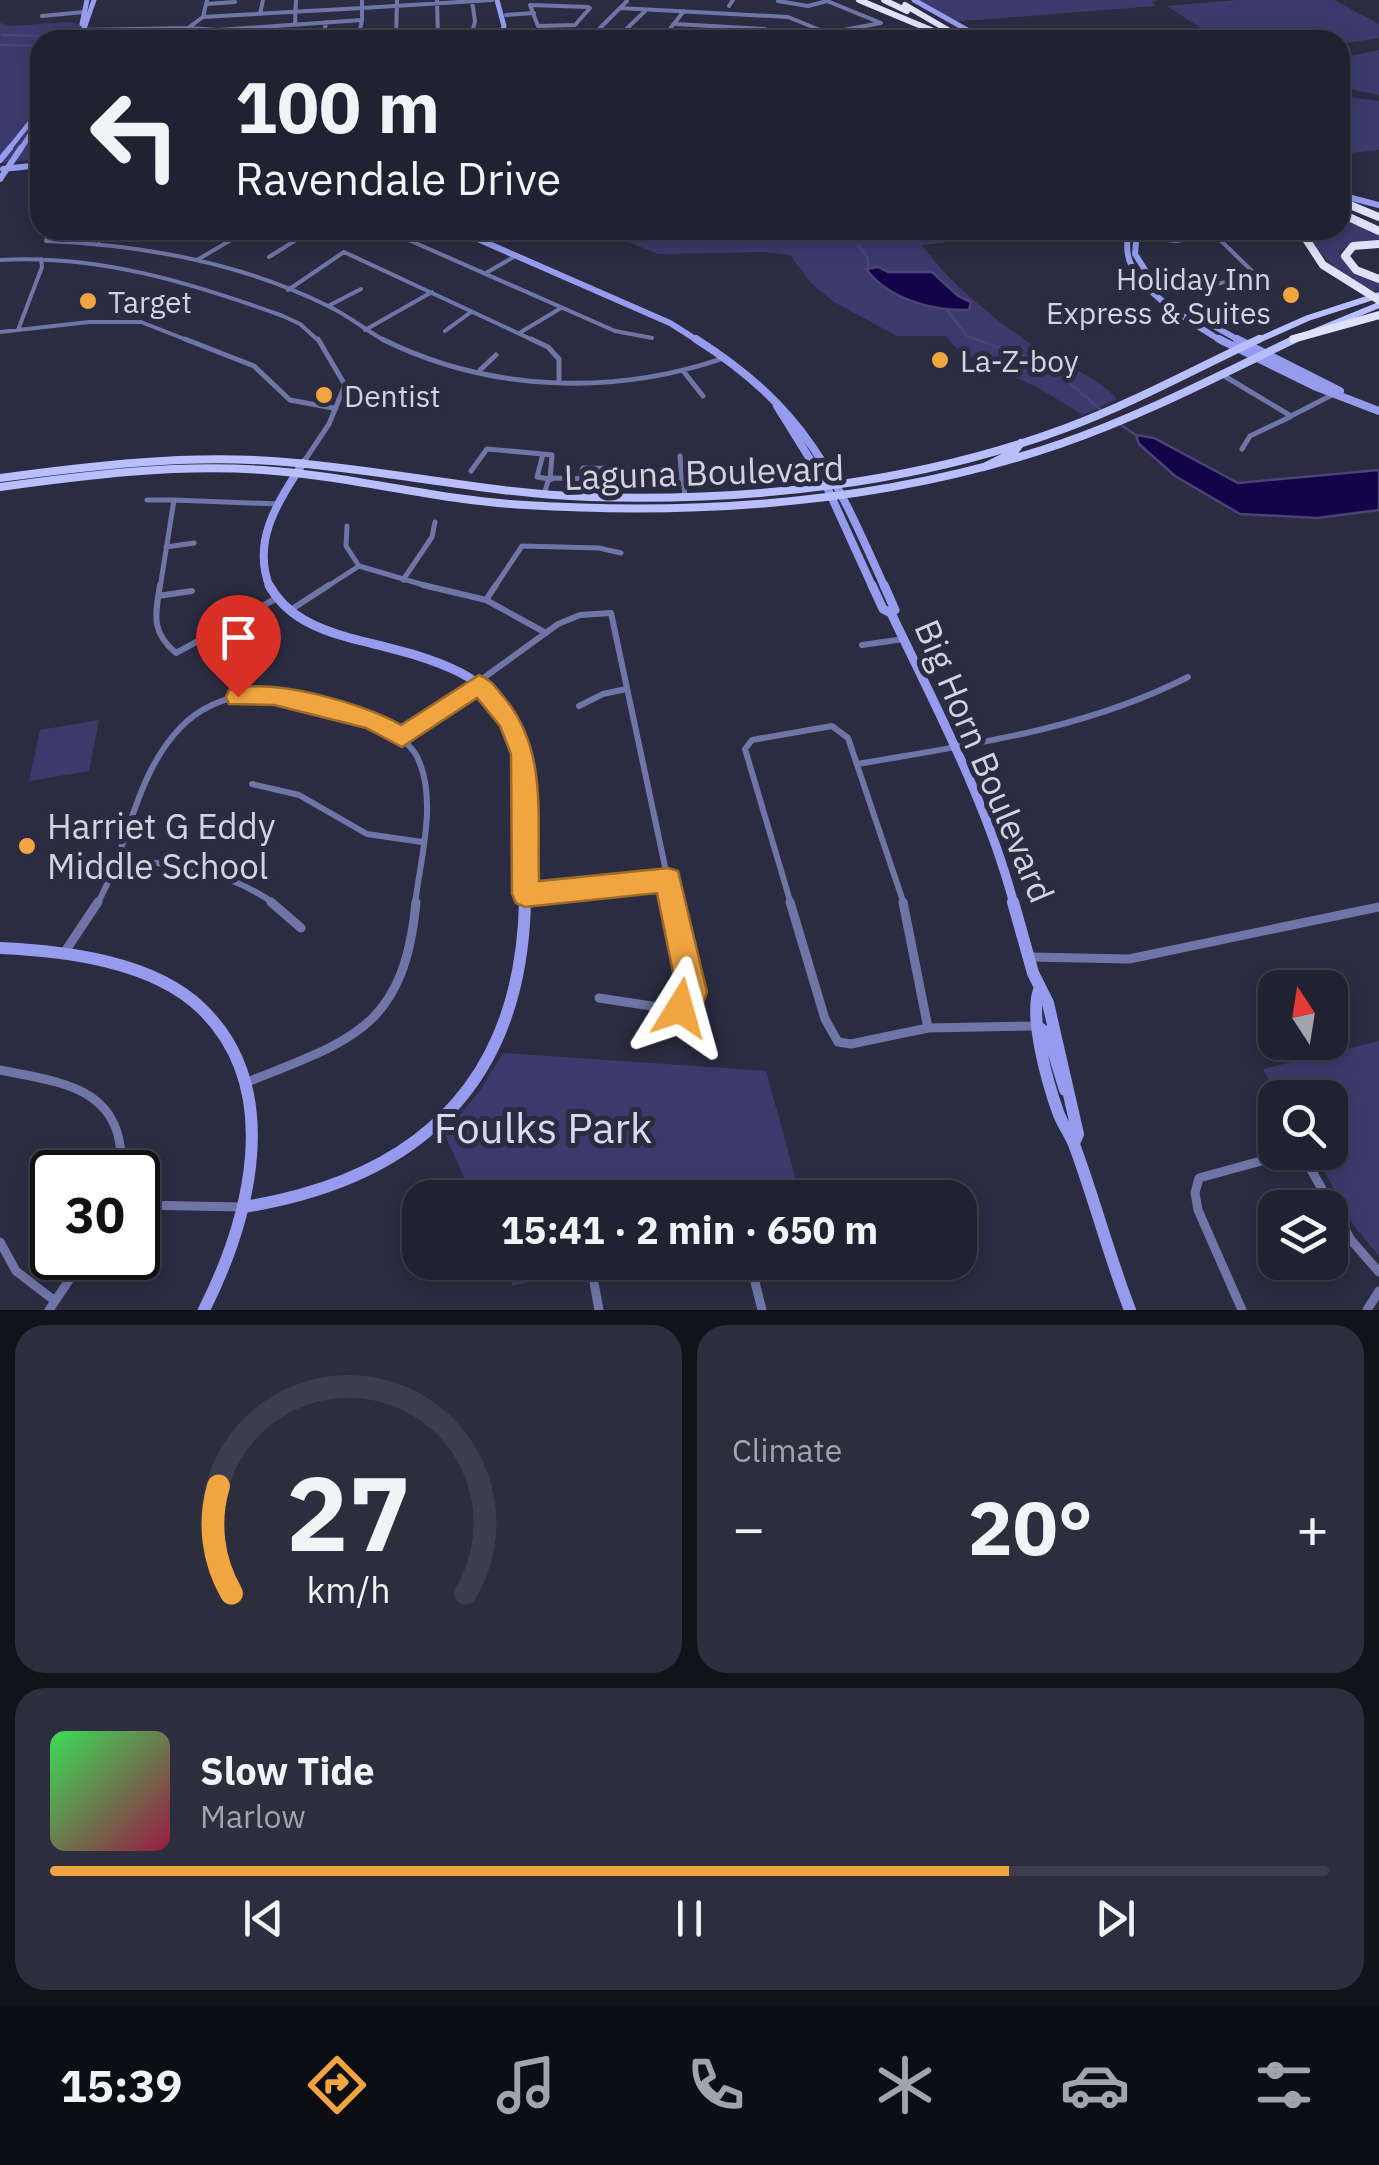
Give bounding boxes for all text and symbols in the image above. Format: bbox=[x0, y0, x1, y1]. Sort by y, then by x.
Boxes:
text: 100 m bbox=[235, 61, 440, 152]
icon: left bbox=[70, 70, 200, 200]
text: Ravendale Drive bbox=[235, 149, 561, 207]
place label: Holiday Inn Express & Suites bbox=[1046, 259, 1271, 332]
place label: Target bbox=[108, 282, 192, 321]
marker: Holiday Inn Express & Suites bbox=[1280, 284, 1302, 306]
marker: Target bbox=[77, 290, 99, 312]
place label: La-Z-boy bbox=[960, 341, 1079, 380]
marker: La-Z-boy bbox=[929, 349, 951, 371]
place label: Dentist bbox=[344, 376, 441, 415]
marker: Dentist bbox=[313, 384, 335, 406]
street label: Laguna Boulevard bbox=[563, 444, 845, 500]
pin bbox=[196, 595, 281, 698]
icon: arrive bbox=[211, 610, 266, 665]
street label: Big Horn Boulevard bbox=[905, 613, 1065, 909]
place label: Harriet G Eddy Middle School bbox=[47, 803, 275, 889]
marker: Harriet G Eddy Middle School bbox=[16, 835, 38, 857]
position arrow bbox=[628, 956, 732, 1060]
north arrow bbox=[1258, 970, 1348, 1060]
map controls bbox=[1258, 970, 1348, 1280]
button: search bbox=[1258, 1080, 1348, 1170]
park label: Foulks Park bbox=[434, 1100, 652, 1155]
speed limit sign: 30 bbox=[30, 1150, 160, 1280]
button: layers bbox=[1258, 1190, 1348, 1280]
text: 15:41 · 2 min · 650 m bbox=[501, 1205, 878, 1254]
text: Climate bbox=[732, 1429, 842, 1471]
text: 27 bbox=[286, 1444, 411, 1580]
text: 20° bbox=[968, 1478, 1093, 1576]
text: − bbox=[732, 1492, 765, 1563]
text: + bbox=[1296, 1492, 1329, 1563]
text: km/h bbox=[306, 1566, 391, 1613]
text: Slow Tide bbox=[200, 1746, 375, 1795]
text: Marlow bbox=[200, 1795, 306, 1837]
icon: previous bbox=[236, 1891, 291, 1946]
icon: pause bbox=[662, 1891, 717, 1946]
icon: next bbox=[1088, 1891, 1143, 1946]
icon: directions bbox=[302, 2050, 372, 2120]
icon: music bbox=[491, 2050, 561, 2120]
icon: phone bbox=[681, 2050, 751, 2120]
icon: climate bbox=[870, 2050, 940, 2120]
icon: car bbox=[1060, 2050, 1130, 2120]
icon: filters bbox=[1249, 2050, 1319, 2120]
text: 15:39 bbox=[60, 2056, 183, 2114]

